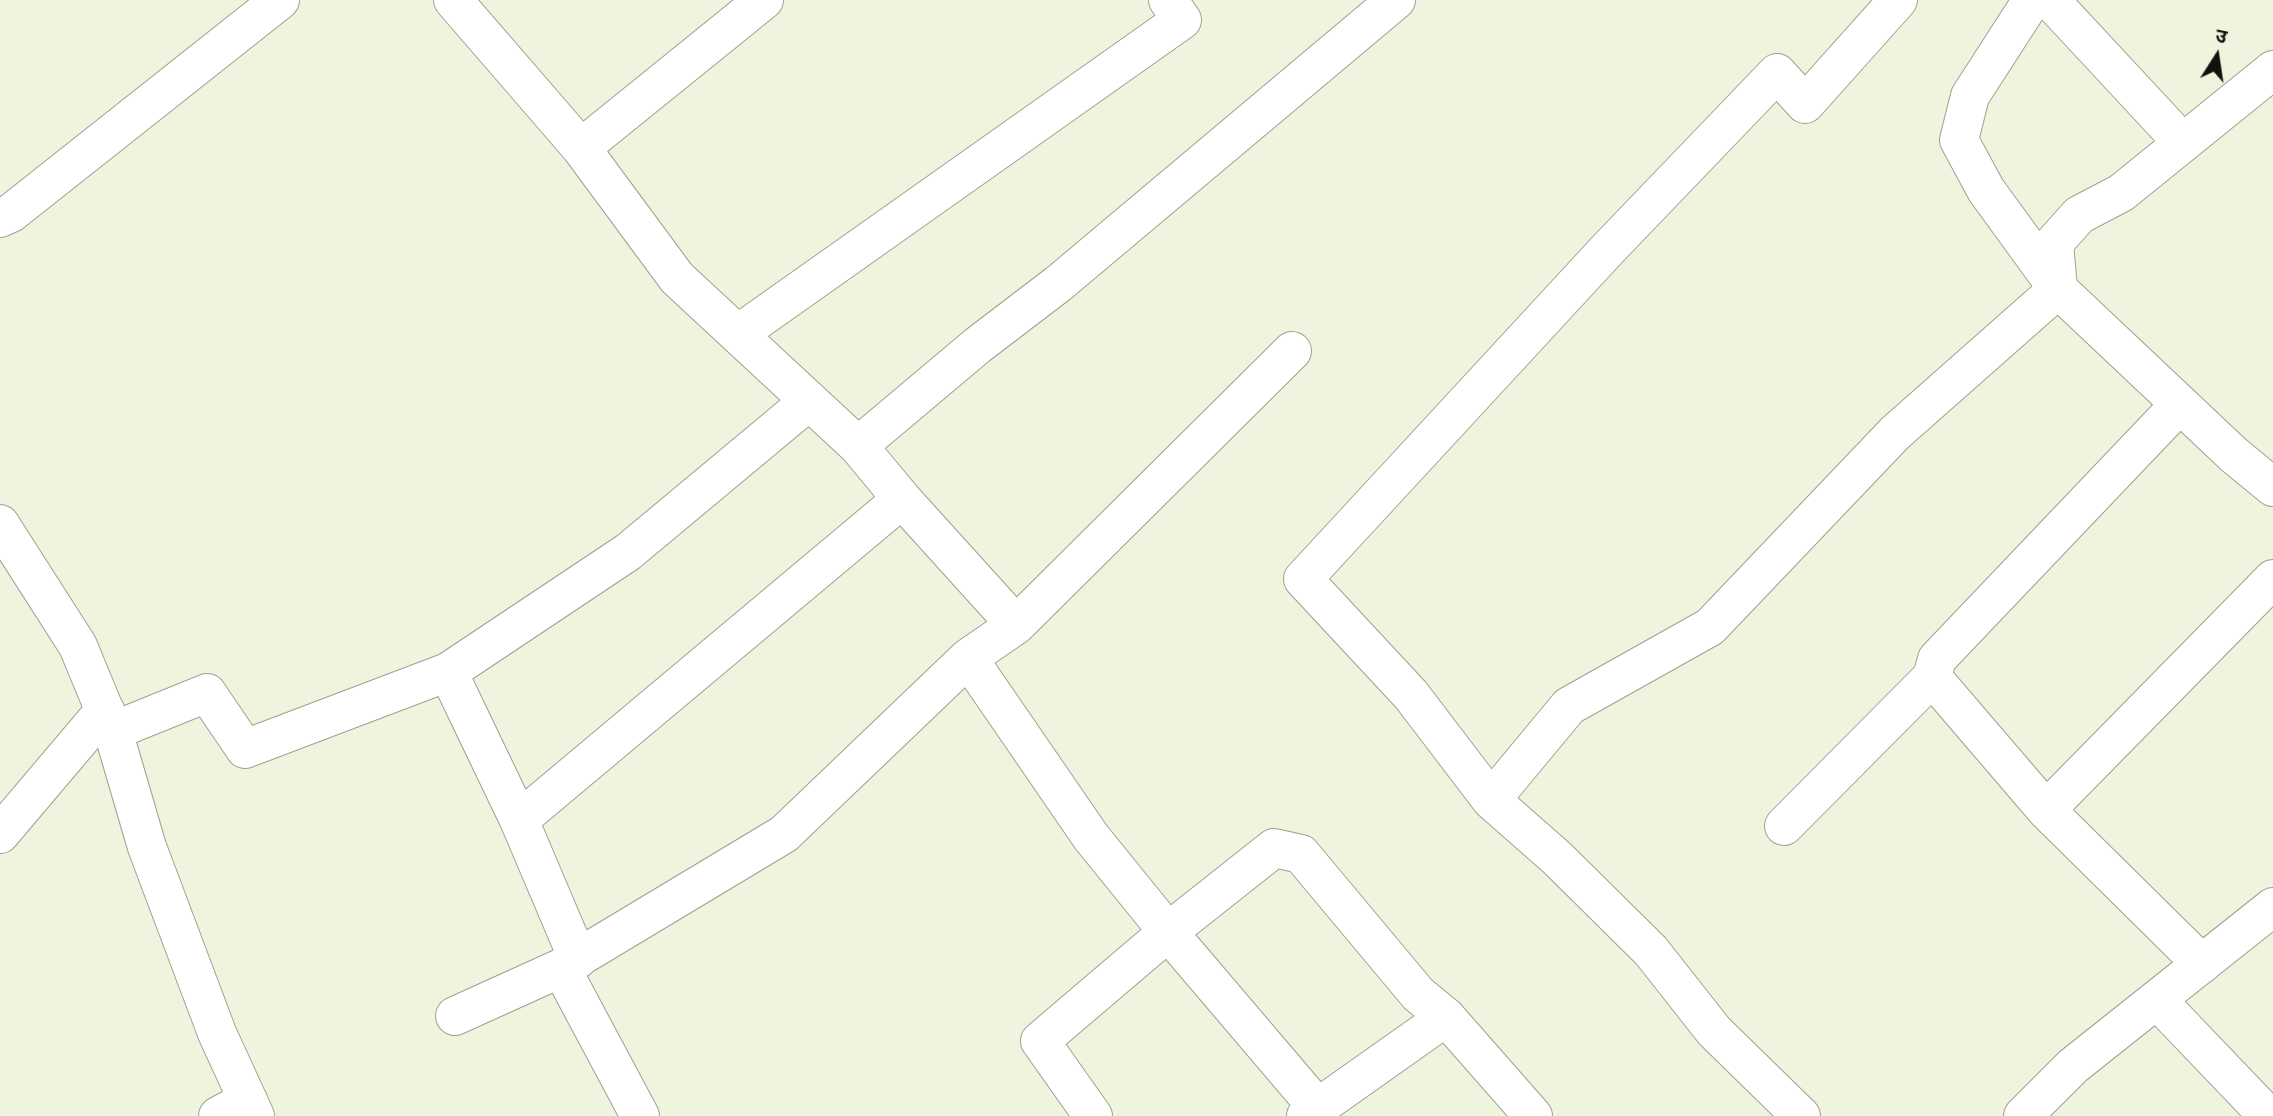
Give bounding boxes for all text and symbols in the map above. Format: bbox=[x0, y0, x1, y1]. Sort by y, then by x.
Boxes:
text: उ bbox=[2213, 20, 2230, 50]
north arrow bbox=[2182, 21, 2252, 91]

